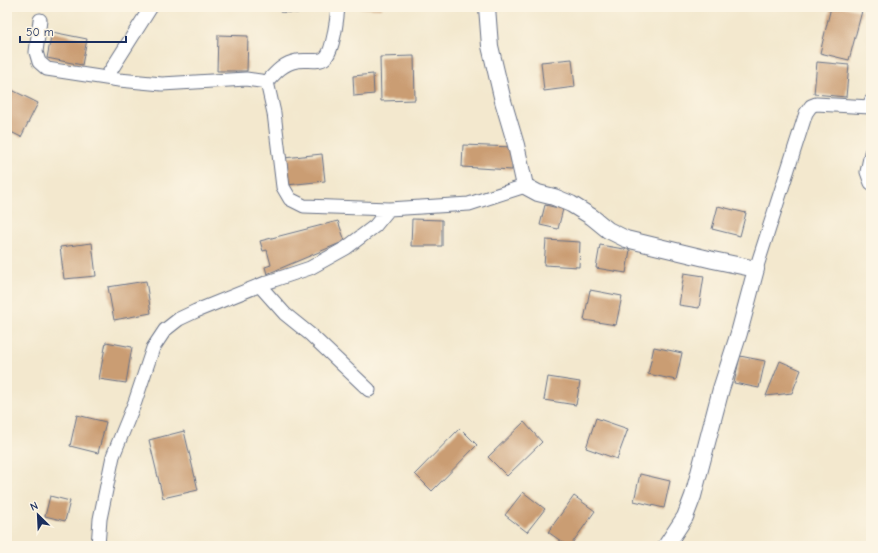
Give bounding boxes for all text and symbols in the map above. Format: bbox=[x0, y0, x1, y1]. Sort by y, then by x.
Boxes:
scale bar bbox=[20, 18, 126, 44]
text: 50 m bbox=[26, 25, 54, 39]
north arrow bbox=[18, 495, 58, 535]
text: N bbox=[28, 499, 40, 514]

